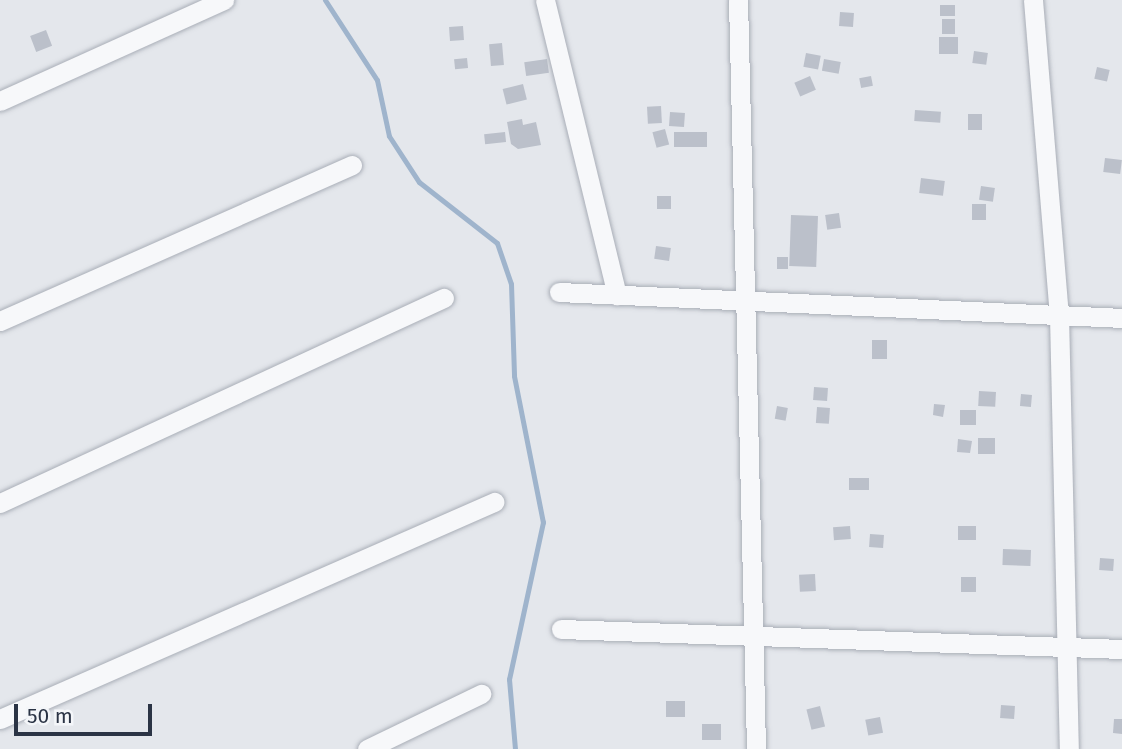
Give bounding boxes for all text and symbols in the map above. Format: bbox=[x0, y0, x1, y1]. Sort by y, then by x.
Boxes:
scale bar bbox=[18, 690, 156, 734]
text: 50 m bbox=[27, 703, 73, 729]

